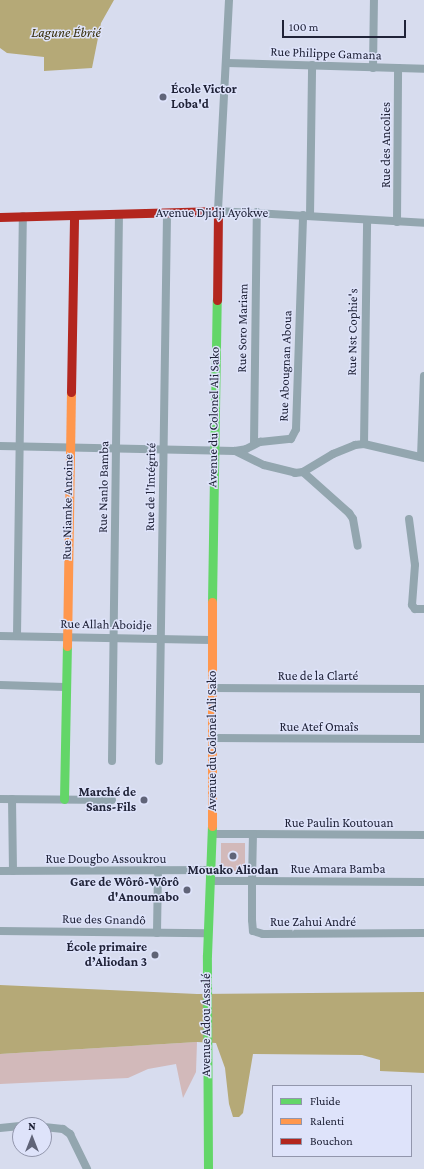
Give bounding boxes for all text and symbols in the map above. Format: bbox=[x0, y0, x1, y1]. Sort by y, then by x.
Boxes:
scale bar bbox=[284, 12, 408, 38]
text: 100 m bbox=[289, 20, 318, 34]
water label: Lagune Ébrié bbox=[31, 24, 101, 40]
street label: Rue Philippe Gamana bbox=[270, 44, 382, 64]
place label: École Victor Loba'd bbox=[171, 82, 237, 113]
marker: École Victor Loba'd bbox=[158, 92, 168, 102]
street label: Rue des Ancolies bbox=[378, 102, 394, 188]
street label: Avenue Djidji Ayökwe bbox=[156, 205, 268, 221]
street label: Rue Soro Mariam bbox=[234, 283, 252, 373]
street label: Rue Nst Cophie's bbox=[344, 288, 362, 376]
street label: Rue Abougnan Aboua bbox=[276, 310, 296, 422]
street label: Avenue du Colonel Ali Sako bbox=[205, 347, 223, 487]
street label: Rue Nanlo Bamba bbox=[95, 441, 113, 533]
street label: Rue de l'Intégrité bbox=[142, 443, 160, 531]
street label: Rue Niamke Antoine bbox=[59, 454, 77, 560]
street label: Rue Allah Aboidje bbox=[60, 616, 152, 634]
street label: Rue de la Clarté bbox=[278, 668, 358, 684]
street label: Avenue du Colonel Ali Sako bbox=[204, 671, 220, 811]
street label: Rue Atef Omaîs bbox=[279, 719, 359, 735]
place label: Marché de Sans-Fils bbox=[79, 785, 136, 816]
marker: Marché de Sans-Fils bbox=[139, 795, 149, 805]
street label: Rue Paulin Koutouan bbox=[285, 815, 393, 831]
street label: Rue Dougbo Assoukrou bbox=[46, 851, 166, 867]
marker: Mouako Aliodan bbox=[228, 851, 238, 861]
street label: Rue Amara Bamba bbox=[290, 861, 386, 877]
place label: Mouako Aliodan bbox=[188, 862, 278, 878]
place label: Gare de Wôrô-Wôrô d'Anoumabo bbox=[70, 875, 179, 906]
marker: Gare de Wôrô-Wôrô d'Anoumabo bbox=[182, 885, 192, 895]
street label: Rue des Gnandô bbox=[62, 911, 146, 929]
street label: Rue Zahui André bbox=[270, 914, 356, 930]
place label: École primaire d’Aliodan 3 bbox=[67, 940, 147, 971]
marker: École primaire d’Aliodan 3 bbox=[150, 950, 160, 960]
street label: Avenue Adou Assalé bbox=[198, 973, 214, 1077]
legend bbox=[272, 1085, 412, 1157]
text: Fluide bbox=[310, 1094, 340, 1108]
text: Ralenti bbox=[310, 1114, 344, 1128]
north arrow bbox=[12, 1117, 52, 1157]
text: N bbox=[28, 1120, 36, 1132]
text: Bouchon bbox=[310, 1134, 353, 1148]

